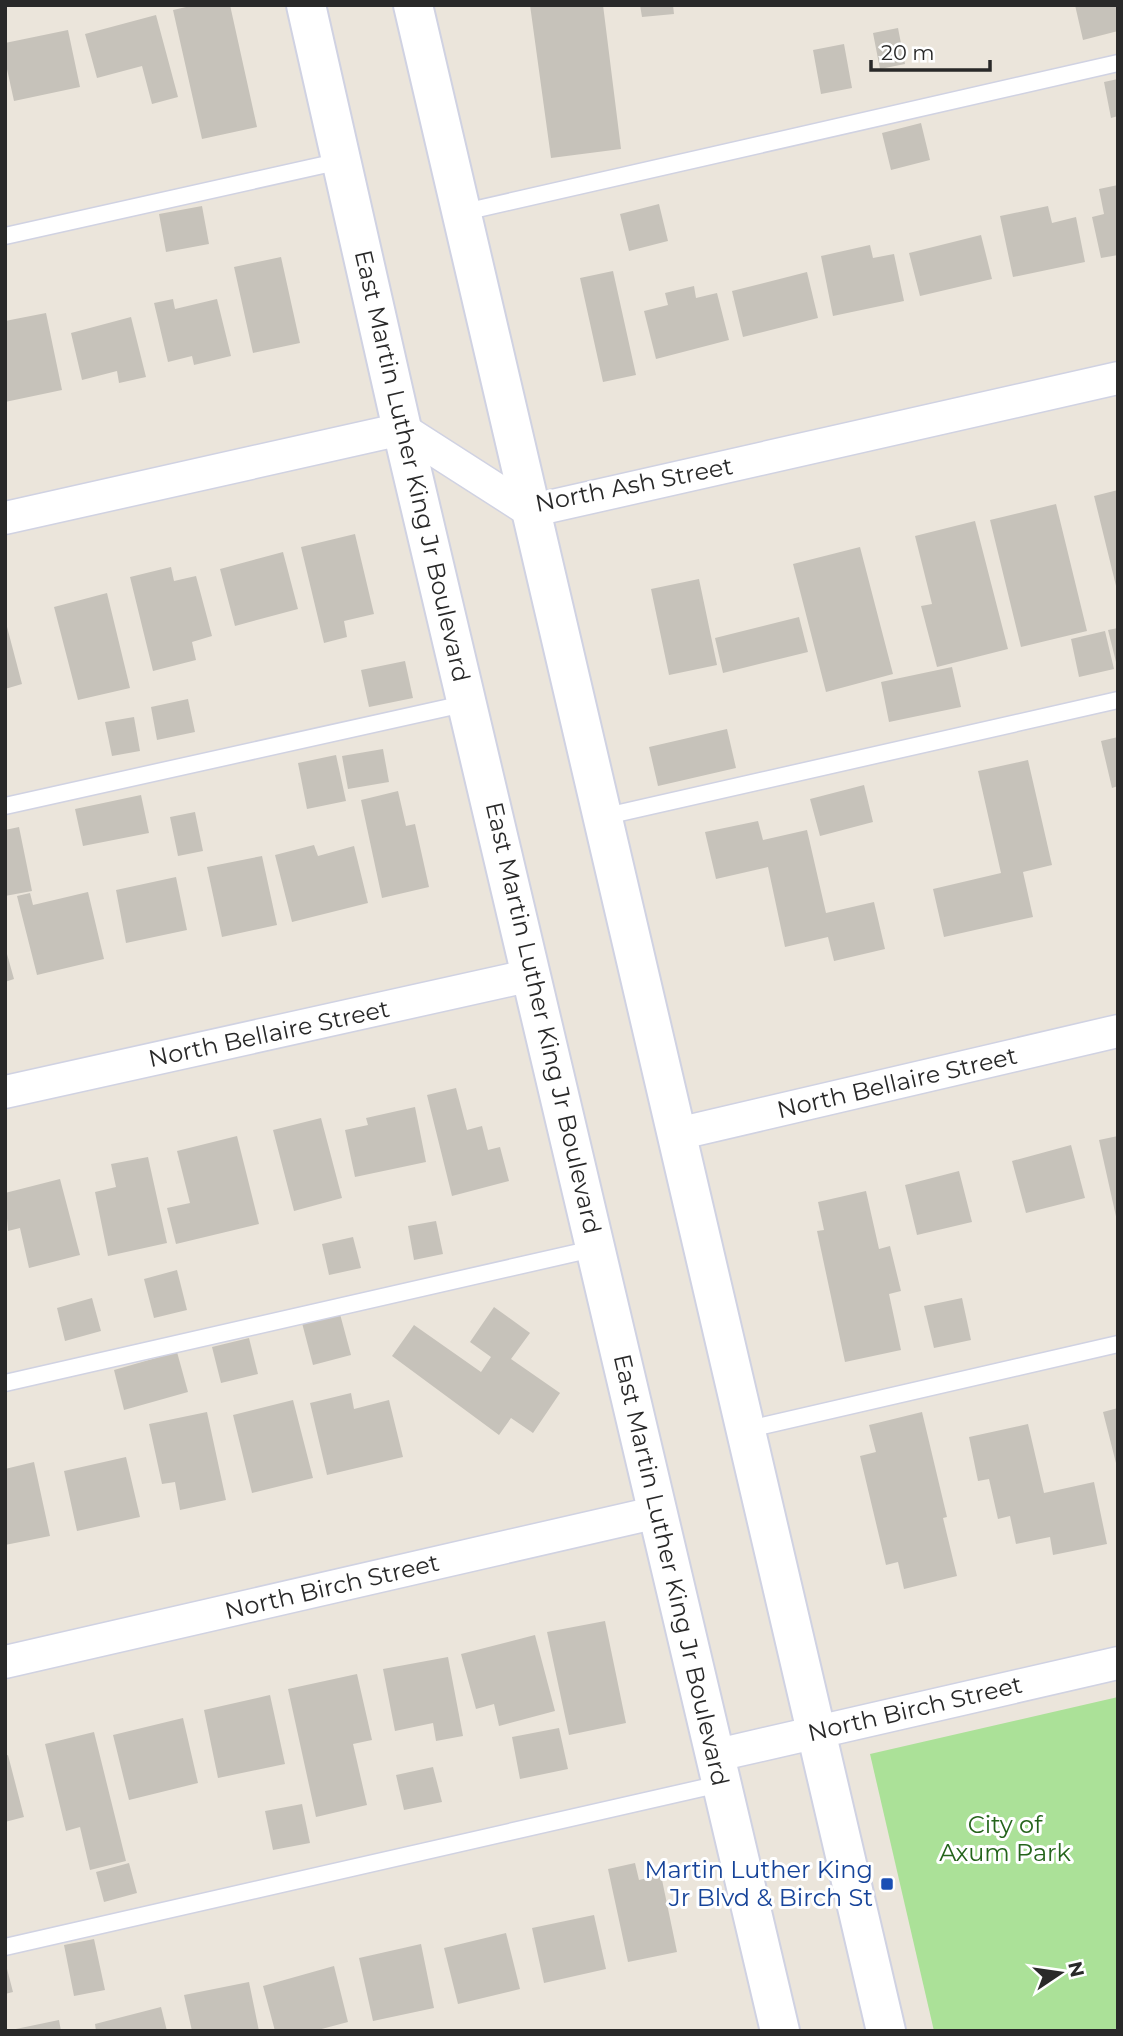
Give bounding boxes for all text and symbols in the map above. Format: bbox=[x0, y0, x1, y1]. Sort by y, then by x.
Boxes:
scale bar bbox=[871, 28, 990, 72]
text: 20 m bbox=[881, 40, 935, 65]
street label: East Martin Luther King Jr Boulevard bbox=[349, 247, 476, 685]
street label: North Ash Street bbox=[533, 451, 735, 518]
street label: East Martin Luther King Jr Boulevard bbox=[480, 799, 607, 1237]
street label: North Bellaire Street bbox=[146, 994, 392, 1073]
street label: North Bellaire Street bbox=[774, 1041, 1020, 1124]
street label: East Martin Luther King Jr Boulevard bbox=[608, 1351, 735, 1789]
street label: North Birch Street bbox=[222, 1548, 442, 1625]
street label: North Birch Street bbox=[805, 1670, 1025, 1747]
park label: City of Axum Park bbox=[939, 1810, 1072, 1867]
place label: Martin Luther King Jr Blvd & Birch St bbox=[645, 1855, 873, 1912]
marker: Martin Luther King Jr Blvd & Birch St bbox=[879, 1876, 895, 1892]
north arrow bbox=[1025, 1938, 1095, 2008]
text: N bbox=[1063, 1959, 1089, 1979]

